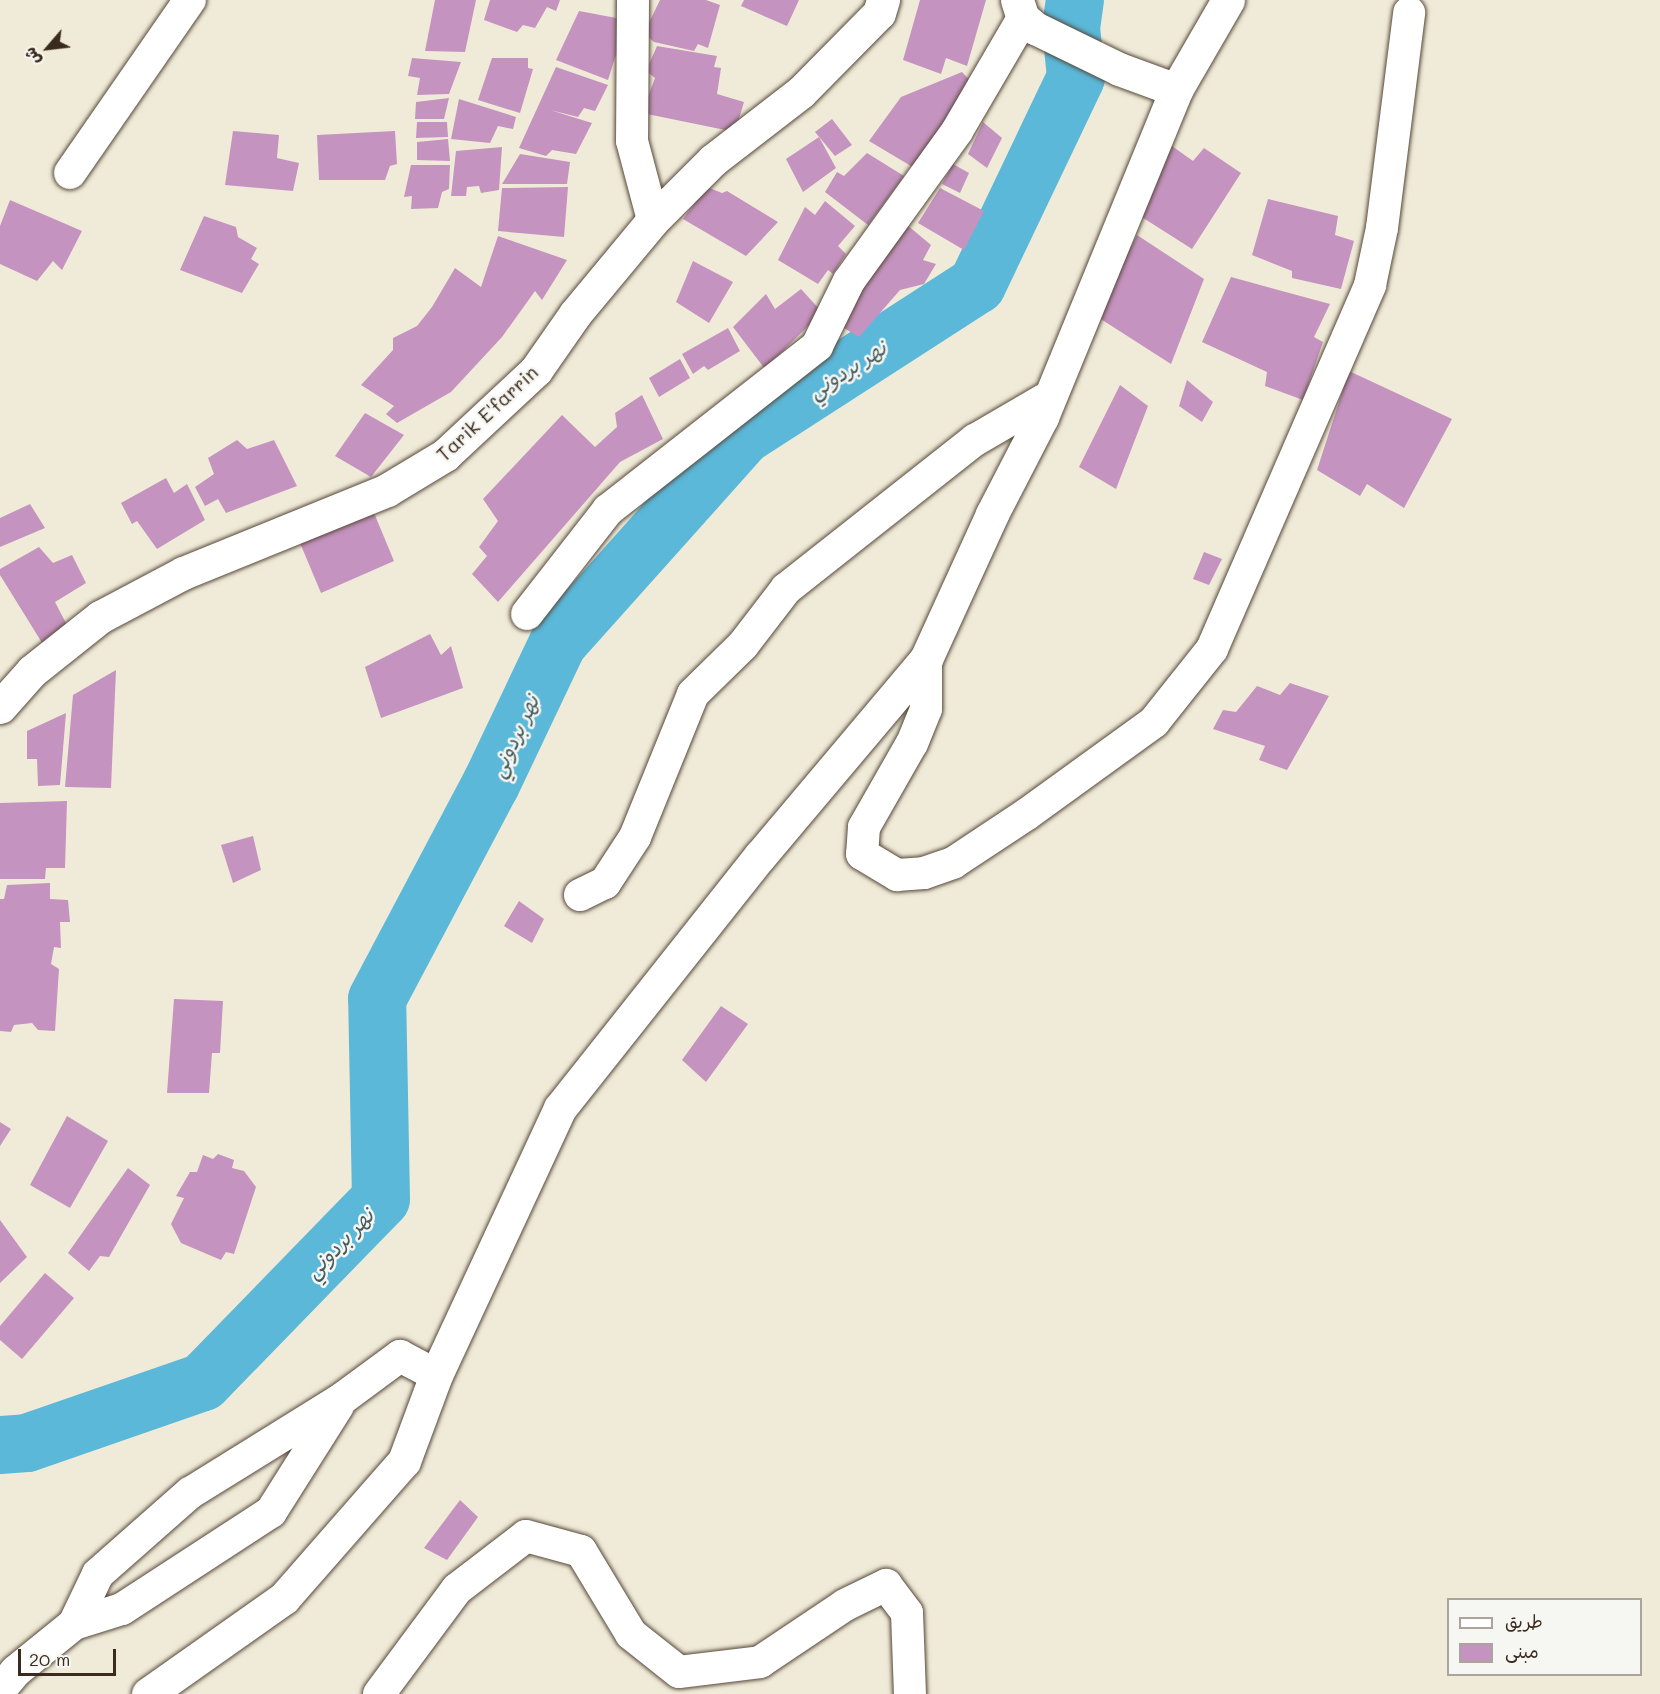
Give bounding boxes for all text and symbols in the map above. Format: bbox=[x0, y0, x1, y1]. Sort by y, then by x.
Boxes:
north arrow bbox=[18, 18, 78, 78]
text: ش bbox=[18, 44, 45, 69]
water label: نهر بردوني bbox=[803, 335, 891, 403]
street label: Tarik E'farrin bbox=[431, 360, 543, 466]
water label: نهر بردوني bbox=[484, 691, 544, 781]
water label: نهر بردوني bbox=[300, 1203, 378, 1283]
legend bbox=[1447, 1598, 1642, 1676]
text: طريق bbox=[1505, 1609, 1543, 1633]
scale bar bbox=[21, 1637, 118, 1675]
text: مبنى bbox=[1505, 1639, 1539, 1663]
text: 20 m bbox=[29, 1647, 70, 1671]

